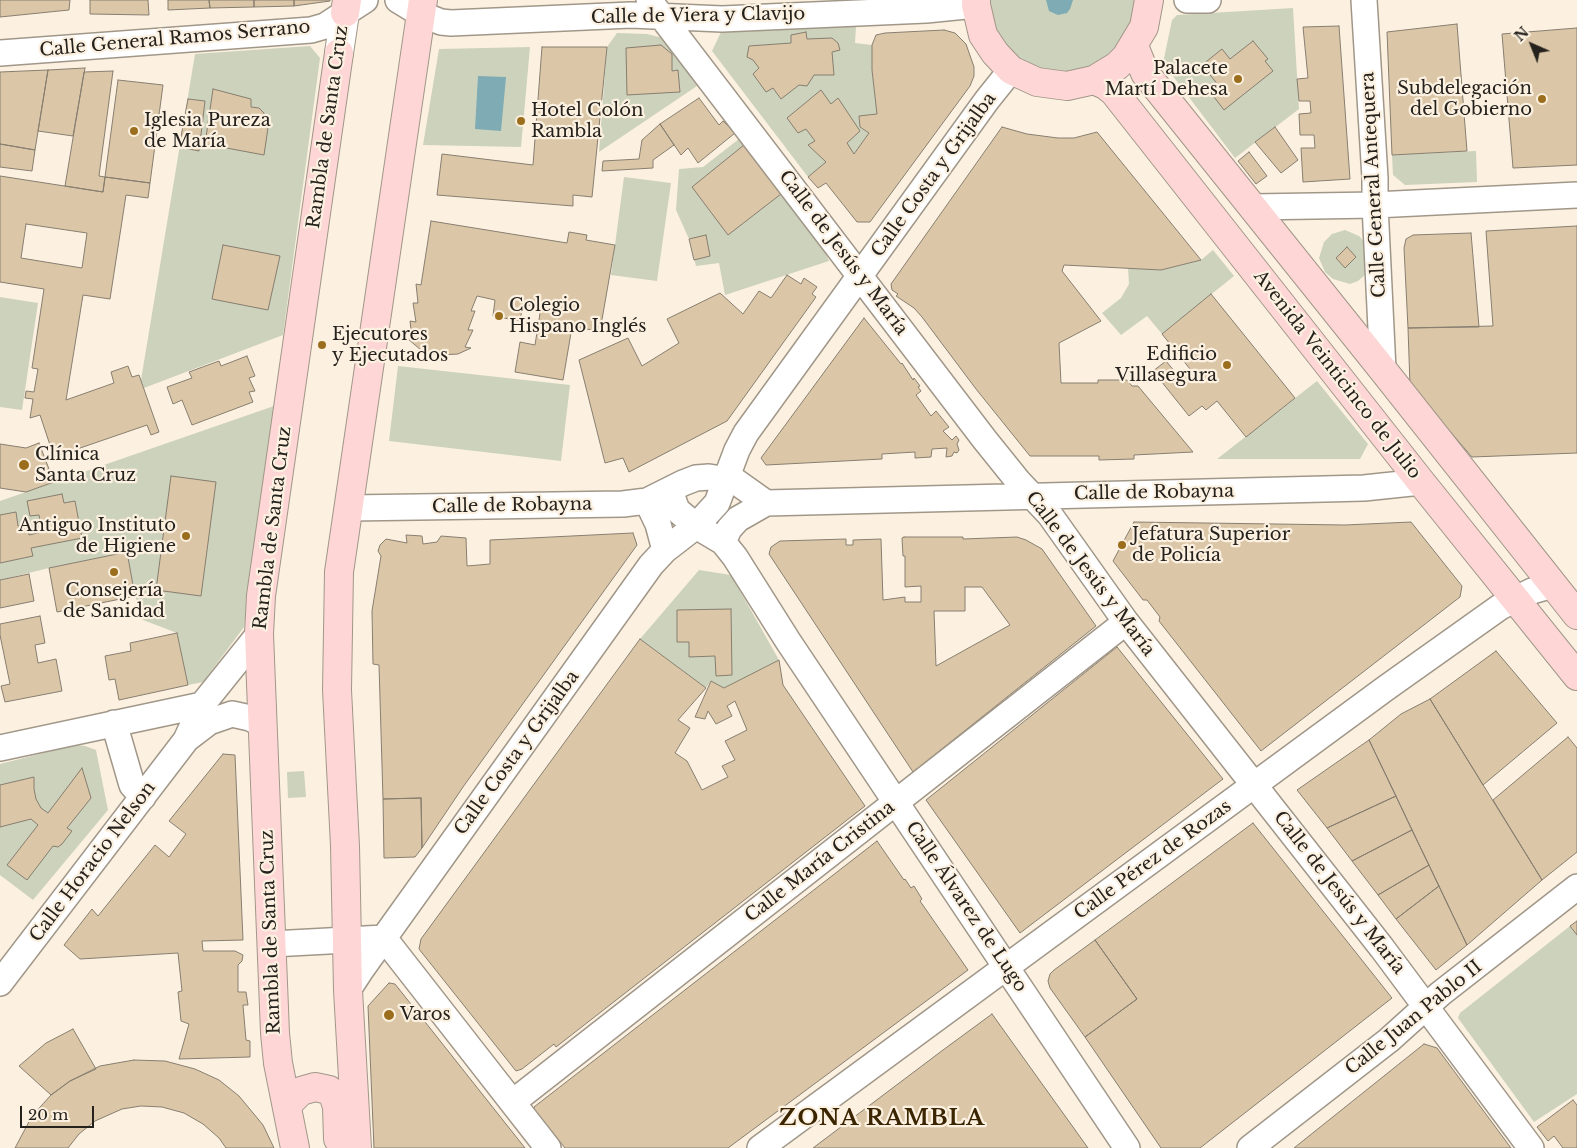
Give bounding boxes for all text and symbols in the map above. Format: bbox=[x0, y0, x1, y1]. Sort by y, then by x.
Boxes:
street label: Calle de Viera y Clavijo bbox=[591, 3, 805, 29]
street label: Calle General Ramos Serrano bbox=[39, 16, 311, 62]
north arrow bbox=[1507, 20, 1557, 70]
text: N bbox=[1511, 23, 1533, 45]
street label: Rambla de Santa Cruz bbox=[303, 24, 353, 230]
place label: Palacete Martí Dehesa bbox=[1105, 58, 1228, 100]
street label: Calle General Antequera bbox=[1357, 72, 1391, 298]
marker: Palacete Martí Dehesa bbox=[1232, 73, 1244, 85]
place label: Subdelegación del Gobierno bbox=[1397, 78, 1532, 120]
street label: Calle Costa y Grijalba bbox=[867, 89, 1001, 261]
marker: Subdelegación del Gobierno bbox=[1536, 93, 1548, 105]
place label: Hotel Colón Rambla bbox=[531, 100, 643, 142]
place label: Iglesia Pureza de María bbox=[144, 110, 271, 152]
marker: Hotel Colón Rambla bbox=[515, 115, 527, 127]
marker: Iglesia Pureza de María bbox=[128, 125, 140, 137]
street label: Calle de Jesús y María bbox=[774, 166, 912, 340]
street label: Avenida Veinticinco de Julio bbox=[1249, 266, 1425, 484]
place label: Colegio Hispano Inglés bbox=[509, 295, 646, 338]
marker: Colegio Hispano Inglés bbox=[493, 310, 505, 322]
place label: Ejecutores y Ejecutados bbox=[332, 324, 448, 366]
marker: Ejecutores y Ejecutados bbox=[316, 339, 328, 351]
place label: Edificio Villasegura bbox=[1115, 344, 1217, 386]
marker: Edificio Villasegura bbox=[1221, 359, 1233, 371]
street label: Rambla de Santa Cruz bbox=[250, 425, 296, 631]
place label: Clínica Santa Cruz bbox=[35, 444, 136, 486]
marker: Clínica Santa Cruz bbox=[17, 458, 31, 472]
street label: Calle de Robayna bbox=[1074, 481, 1234, 505]
street label: Calle de Jesús y María bbox=[1021, 487, 1159, 661]
street label: Calle de Robayna bbox=[432, 494, 592, 518]
place label: Antiguo Instituto de Higiene bbox=[19, 515, 176, 558]
place label: Jefatura Superior de Policía bbox=[1132, 524, 1290, 566]
marker: Antiguo Instituto de Higiene bbox=[180, 530, 192, 542]
marker: Jefatura Superior de Policía bbox=[1116, 539, 1128, 551]
marker: Consejería de Sanidad bbox=[108, 566, 120, 578]
place label: Consejería de Sanidad bbox=[63, 580, 165, 622]
street label: Calle Costa y Grijalba bbox=[450, 667, 584, 839]
street label: Calle Horacio Nelson bbox=[26, 778, 160, 946]
street label: Calle Pérez de Rozas bbox=[1070, 796, 1236, 924]
street label: Calle María Cristina bbox=[741, 797, 899, 927]
street label: Calle de Jesús y María bbox=[1269, 807, 1409, 979]
street label: Calle Álvarez de Lugo bbox=[901, 818, 1031, 996]
street label: Rambla de Santa Cruz bbox=[257, 829, 285, 1035]
street label: Calle Juan Pablo II bbox=[1341, 956, 1487, 1080]
place label: Varos bbox=[400, 1004, 451, 1026]
marker: Varos bbox=[382, 1008, 396, 1022]
scale bar bbox=[22, 1096, 96, 1128]
text: 20 m bbox=[28, 1105, 68, 1124]
district label: ZONA RAMBLA bbox=[778, 1106, 986, 1132]

